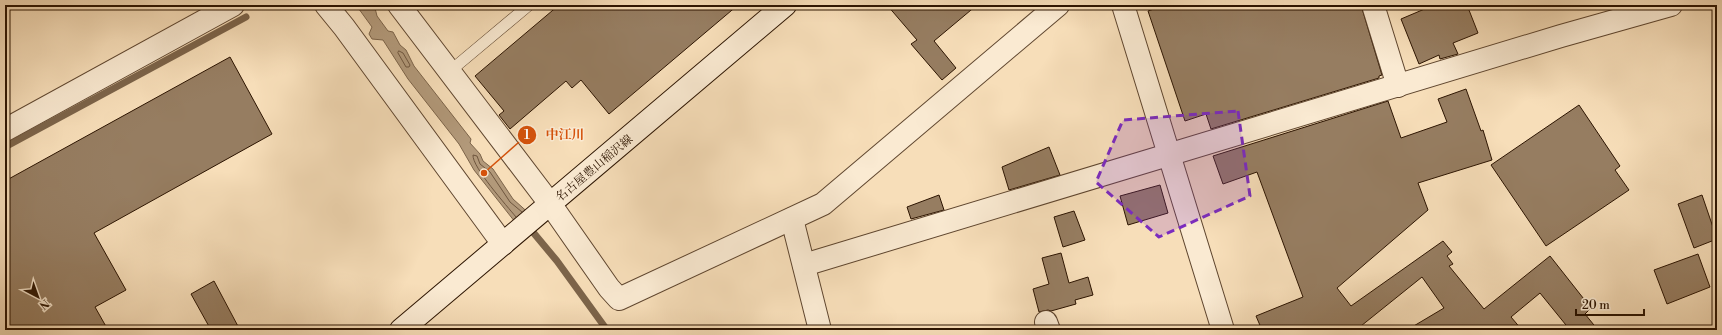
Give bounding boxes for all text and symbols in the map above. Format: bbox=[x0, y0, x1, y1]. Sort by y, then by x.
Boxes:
callout: 中江川 bbox=[517, 122, 592, 147]
text: 中江川 bbox=[545, 127, 585, 143]
text: 1 bbox=[524, 128, 530, 143]
street label: 名古屋豊山稲沢線 bbox=[553, 132, 636, 205]
north arrow bbox=[18, 277, 58, 317]
scale bar bbox=[1576, 291, 1644, 317]
text: N bbox=[36, 296, 52, 312]
text: 20 m bbox=[1582, 298, 1610, 313]

